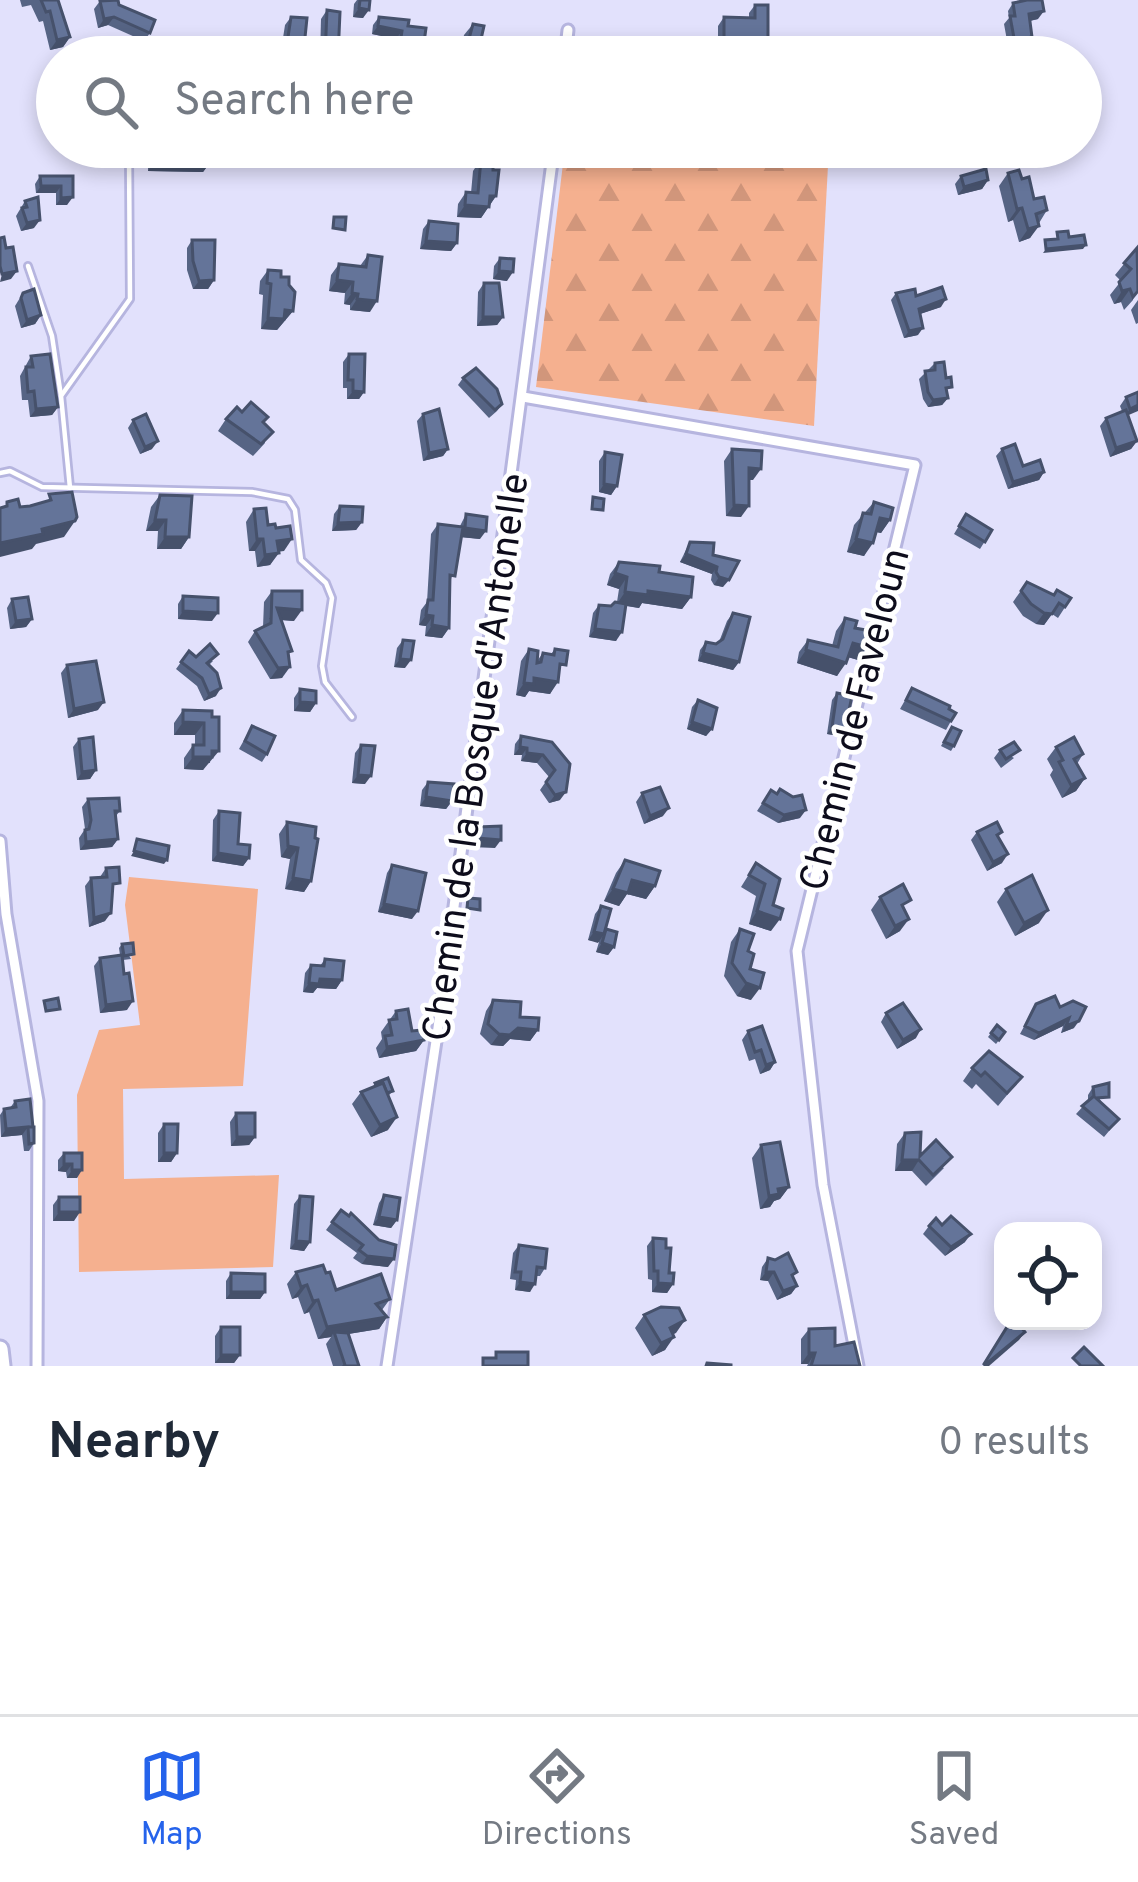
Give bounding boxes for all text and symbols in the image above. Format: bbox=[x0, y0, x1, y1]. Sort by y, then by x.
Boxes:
search box bbox=[36, 36, 1102, 168]
icon: search bbox=[78, 69, 144, 135]
text: Search here bbox=[174, 74, 414, 131]
street label: Chemin de la Bosque d'Antonelle bbox=[414, 470, 543, 1045]
street label: Chemin de Faveloun bbox=[791, 544, 924, 897]
map controls bbox=[994, 1222, 1102, 1330]
button: locate bbox=[994, 1222, 1102, 1330]
text: Nearby bbox=[48, 1412, 220, 1477]
text: 0 results bbox=[938, 1420, 1090, 1469]
tab: Map bbox=[139, 1743, 205, 1857]
tab: Directions bbox=[482, 1743, 632, 1857]
tab: Saved bbox=[909, 1743, 999, 1857]

